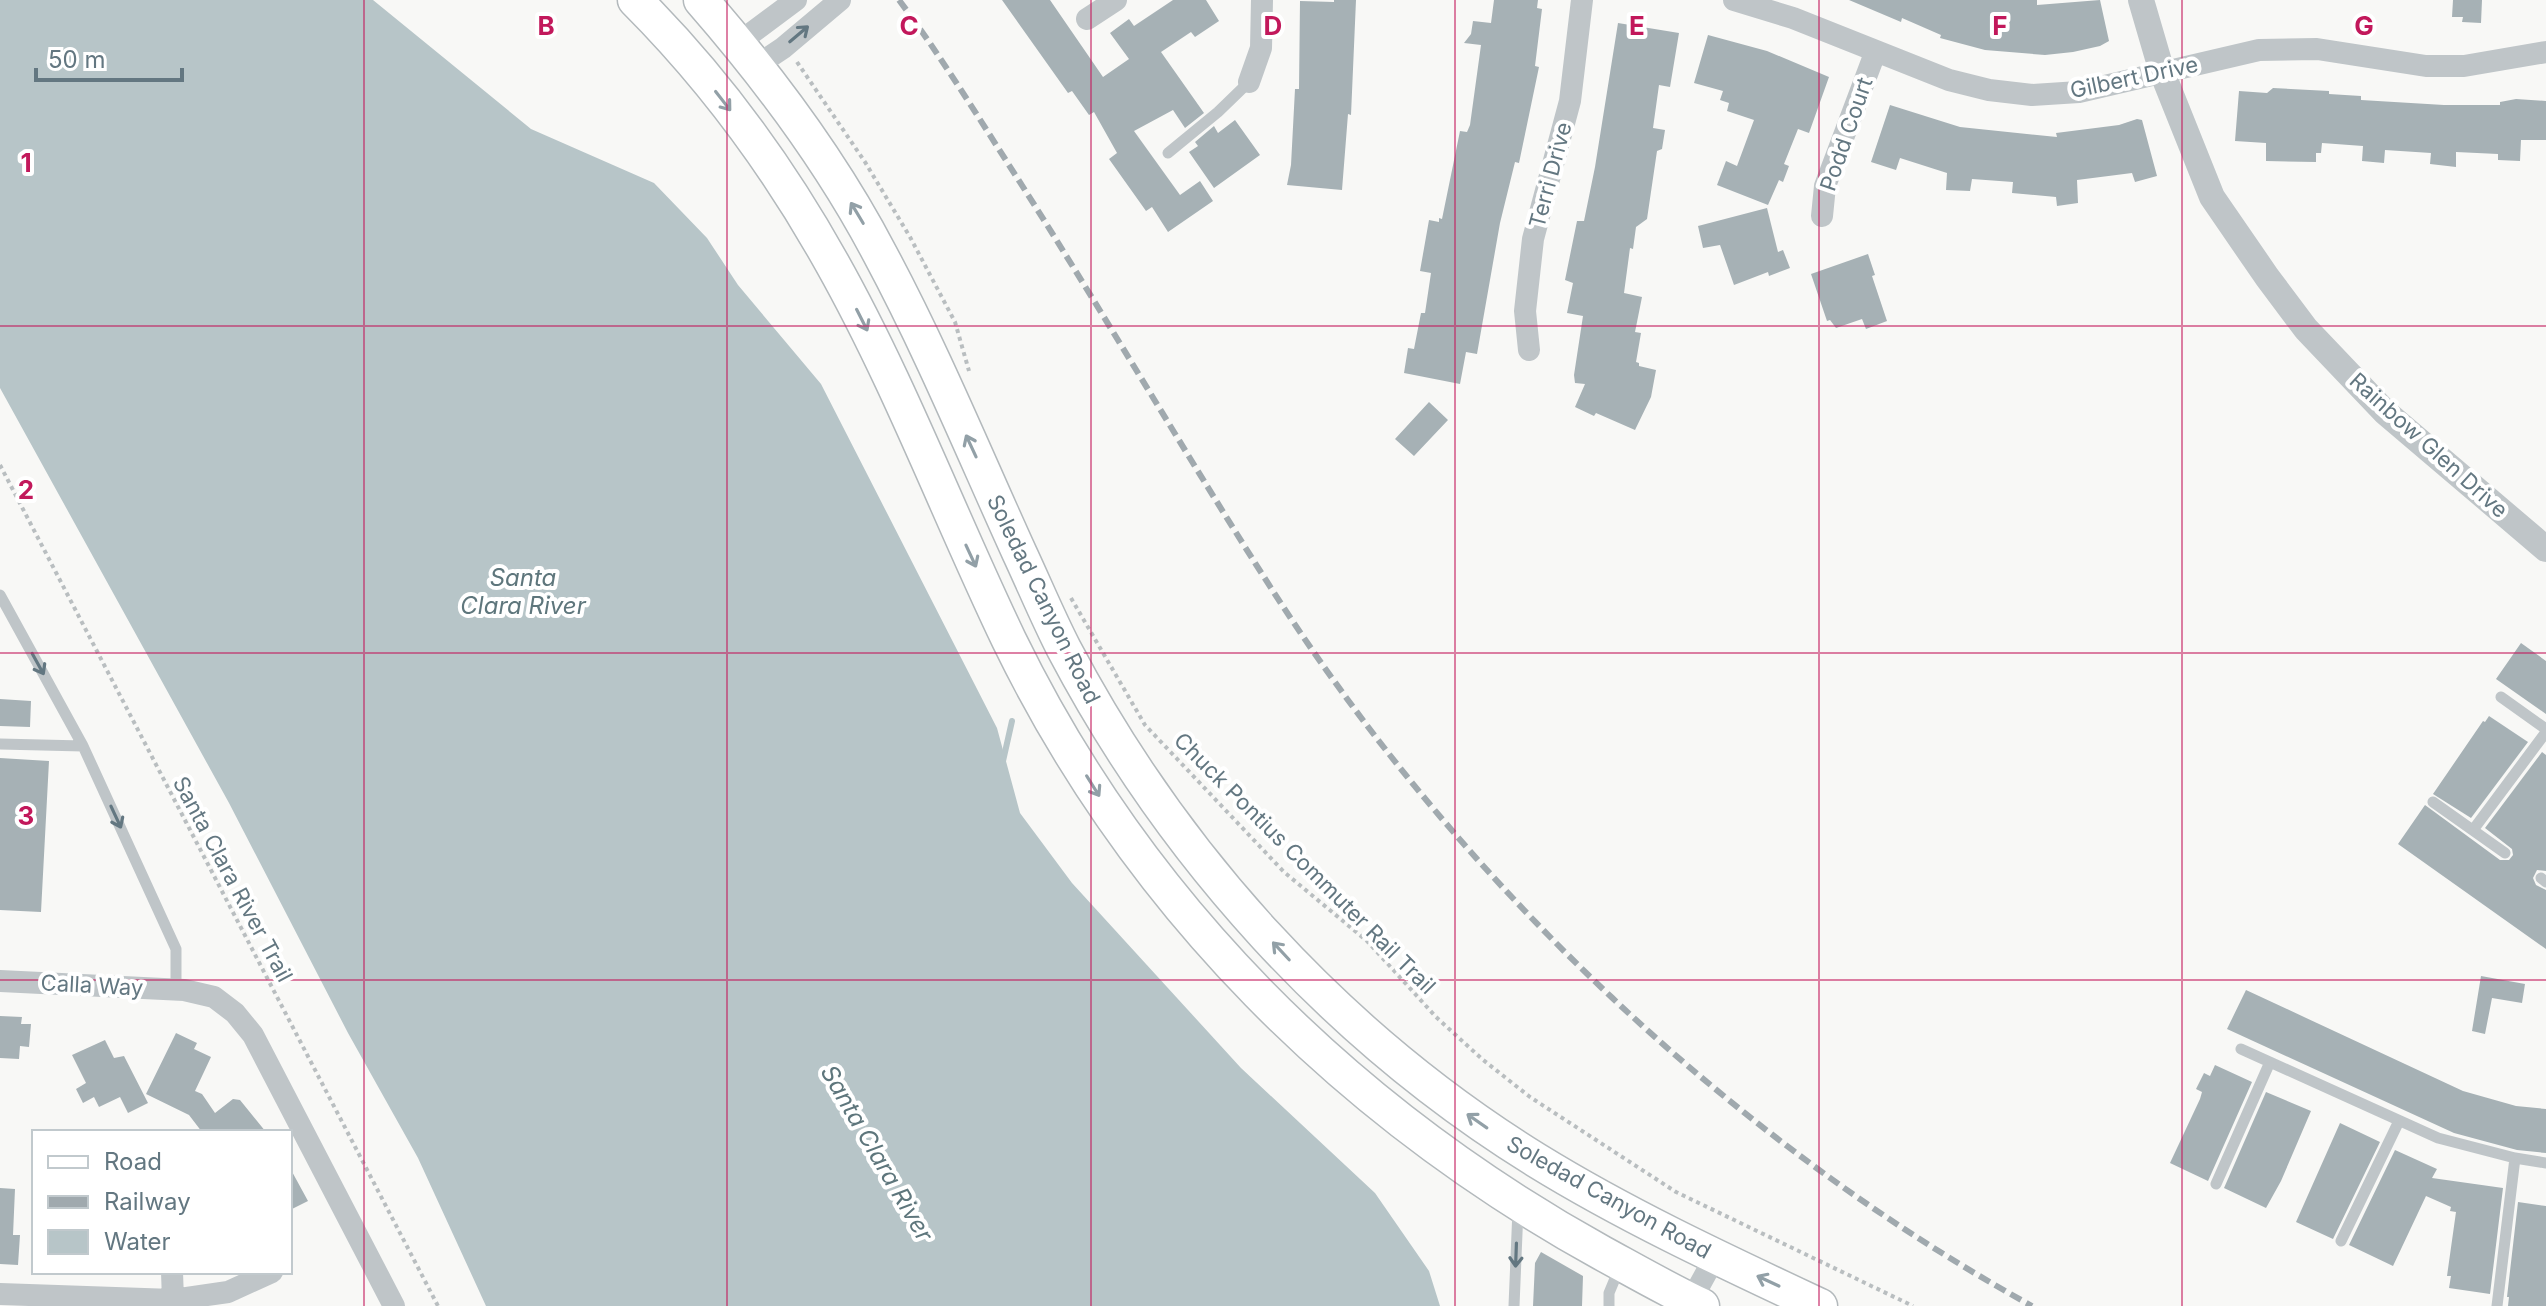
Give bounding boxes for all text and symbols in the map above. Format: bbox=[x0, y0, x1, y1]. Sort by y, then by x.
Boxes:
text: B bbox=[537, 10, 555, 41]
text: C bbox=[899, 10, 919, 41]
text: D bbox=[1264, 10, 1282, 41]
text: E bbox=[1629, 10, 1645, 41]
text: F bbox=[1992, 10, 2008, 41]
text: G bbox=[2354, 10, 2374, 41]
one-way arrow bbox=[788, 25, 809, 43]
scale bar bbox=[36, 32, 182, 82]
text: 50 m bbox=[48, 45, 106, 74]
street label: Gilbert Drive bbox=[2068, 51, 2200, 103]
street label: Podd Court bbox=[1814, 74, 1878, 194]
one-way arrow bbox=[715, 90, 732, 111]
street label: Terri Drive bbox=[1523, 119, 1577, 231]
text: 1 bbox=[20, 147, 32, 178]
one-way arrow bbox=[849, 202, 865, 225]
one-way arrow bbox=[855, 308, 871, 332]
street label: Rainbow Glen Drive bbox=[2345, 367, 2513, 523]
one-way arrow bbox=[963, 435, 978, 459]
text: 2 bbox=[18, 474, 34, 505]
street label: Soledad Canyon Road bbox=[982, 490, 1106, 708]
one-way arrow bbox=[964, 544, 979, 568]
water label: Santa Clara River bbox=[460, 563, 587, 620]
one-way arrow bbox=[30, 651, 46, 675]
street label: Chuck Pontius Commuter Rail Trail bbox=[1169, 727, 1441, 999]
street label: Santa Clara River Trail bbox=[168, 772, 298, 986]
one-way arrow bbox=[1085, 774, 1101, 797]
text: 3 bbox=[18, 800, 34, 831]
one-way arrow bbox=[109, 805, 124, 829]
one-way arrow bbox=[1272, 942, 1290, 962]
street label: Calla Way bbox=[40, 969, 144, 1001]
water label: Santa Clara River bbox=[815, 1060, 940, 1247]
one-way arrow bbox=[1467, 1113, 1489, 1129]
legend bbox=[32, 1130, 292, 1274]
street label: Soledad Canyon Road bbox=[1502, 1130, 1716, 1264]
text: Road bbox=[104, 1147, 162, 1176]
text: Railway bbox=[104, 1187, 191, 1216]
text: Water bbox=[104, 1227, 171, 1256]
one-way arrow bbox=[1509, 1241, 1524, 1268]
one-way arrow bbox=[1756, 1273, 1780, 1288]

